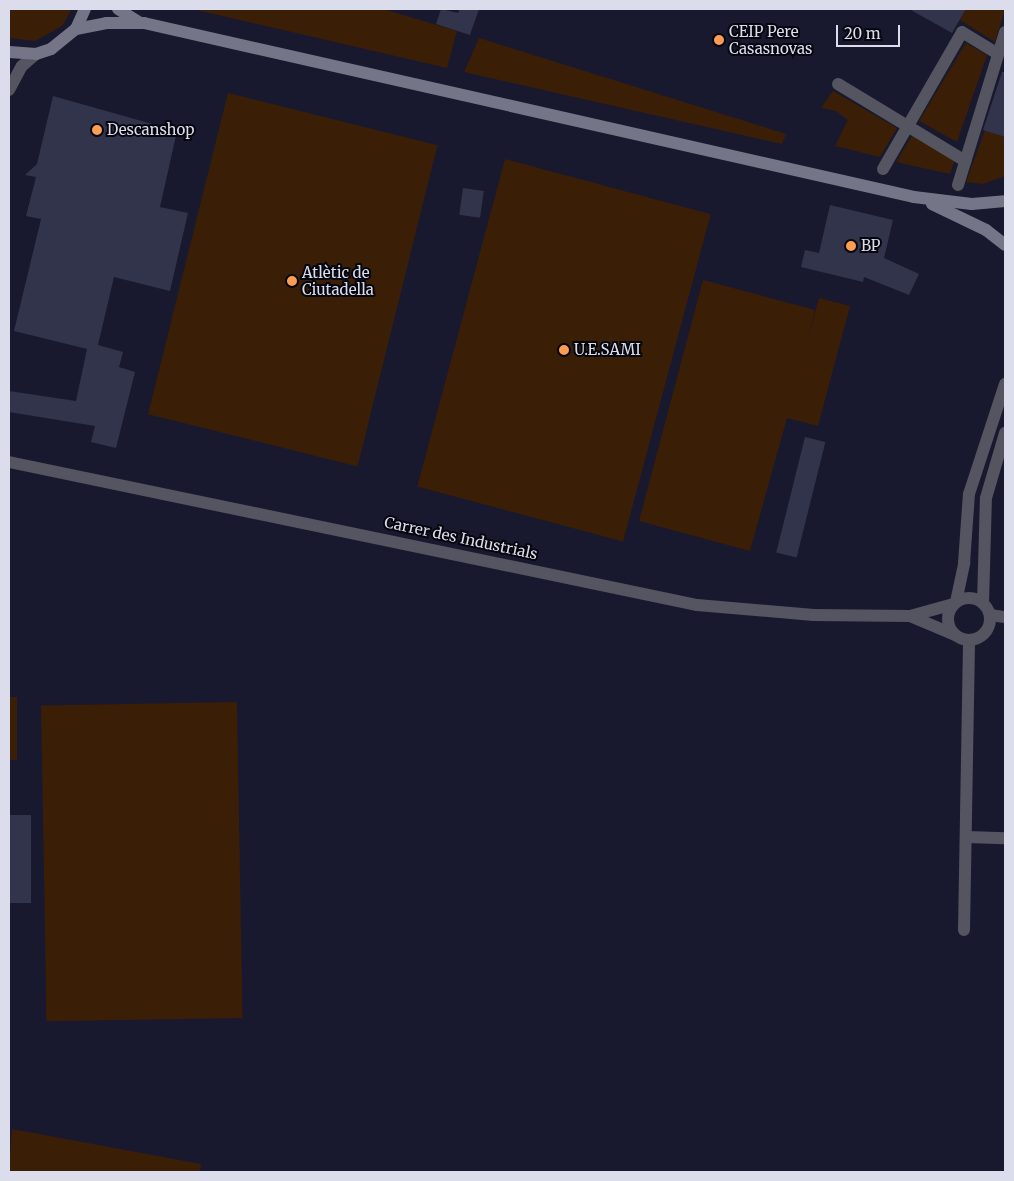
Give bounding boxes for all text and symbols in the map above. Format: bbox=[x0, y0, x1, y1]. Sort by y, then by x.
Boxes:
scale bar bbox=[839, 15, 903, 47]
place label: CEIP Pere Casasnovas bbox=[729, 22, 812, 57]
text: 20 m bbox=[844, 24, 881, 43]
marker: CEIP Pere Casasnovas bbox=[713, 34, 725, 46]
place label: Descanshop bbox=[107, 121, 194, 139]
marker: Descanshop bbox=[91, 124, 103, 136]
place label: BP bbox=[861, 237, 880, 255]
marker: BP bbox=[845, 240, 857, 252]
place label: Atlètic de Ciutadella bbox=[302, 263, 374, 298]
marker: Atlètic de Ciutadella bbox=[286, 275, 298, 287]
place label: U.E.SAMI bbox=[574, 341, 641, 359]
marker: U.E.SAMI bbox=[558, 344, 570, 356]
street label: Carrer des Industrials bbox=[383, 513, 539, 563]

